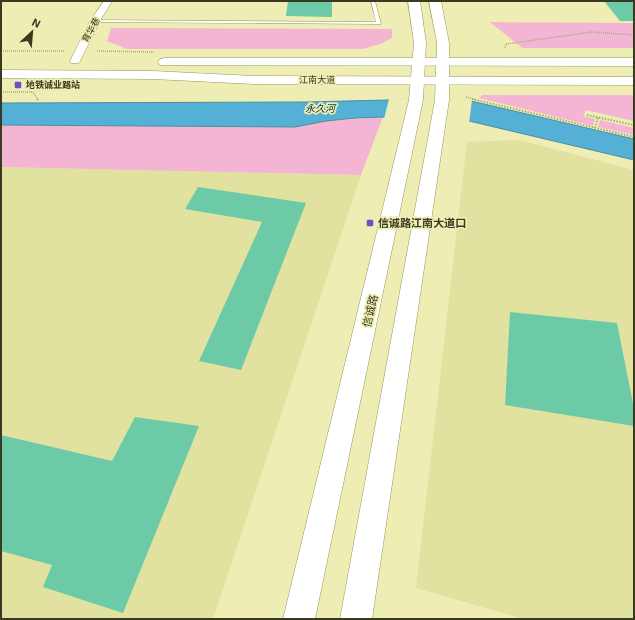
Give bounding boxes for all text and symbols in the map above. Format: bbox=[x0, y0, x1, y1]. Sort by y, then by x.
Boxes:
north arrow bbox=[12, 12, 52, 52]
text: N bbox=[30, 15, 43, 30]
street label: 育华巷 bbox=[79, 15, 102, 44]
street label: 江南大道 bbox=[299, 74, 335, 85]
place label: 地铁诚业路站 bbox=[25, 79, 80, 90]
marker: 地铁诚业路站 bbox=[13, 80, 23, 90]
water label: 永久河 bbox=[305, 102, 337, 114]
place label: 信诚路江南大道口 bbox=[378, 216, 466, 229]
marker: 信诚路江南大道口 bbox=[365, 218, 375, 228]
street label: 信诚路 bbox=[359, 293, 380, 328]

